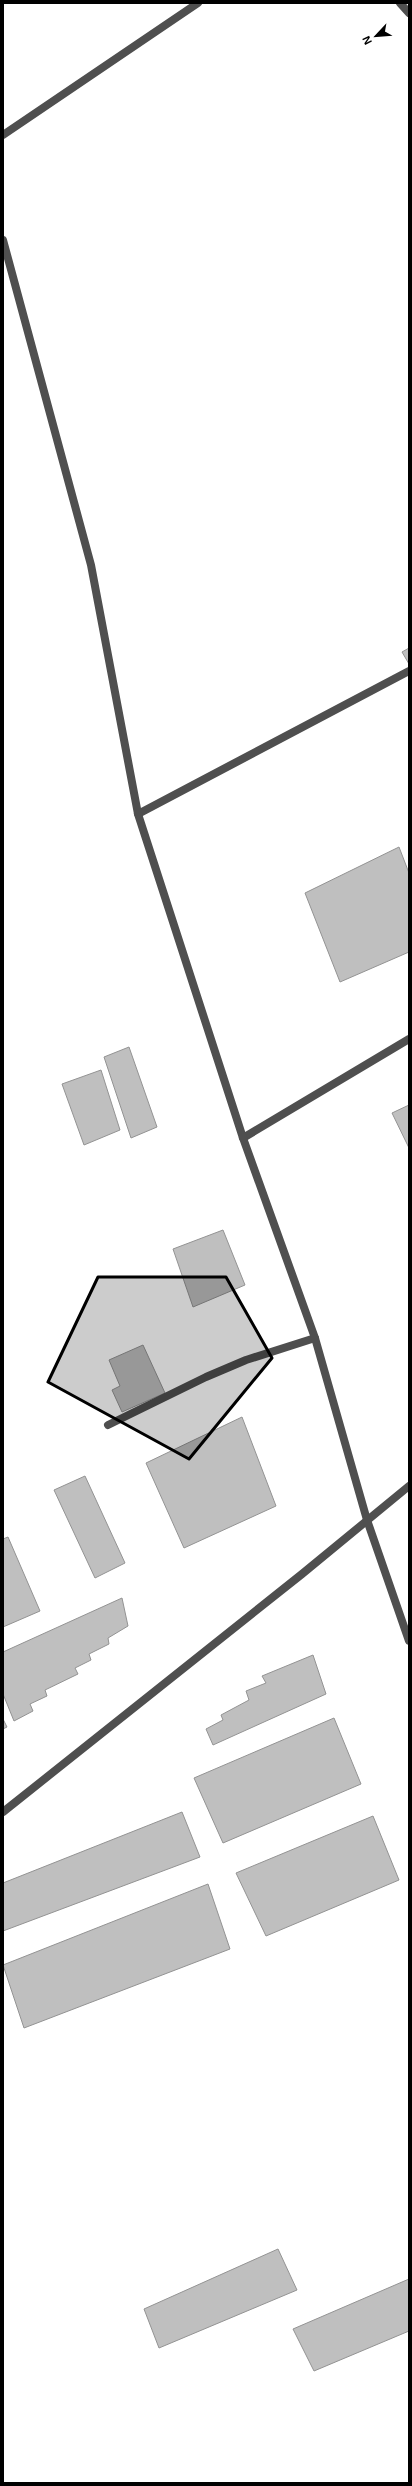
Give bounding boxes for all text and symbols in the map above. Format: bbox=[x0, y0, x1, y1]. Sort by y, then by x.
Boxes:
north arrow bbox=[356, 16, 396, 56]
text: N bbox=[360, 34, 374, 47]

